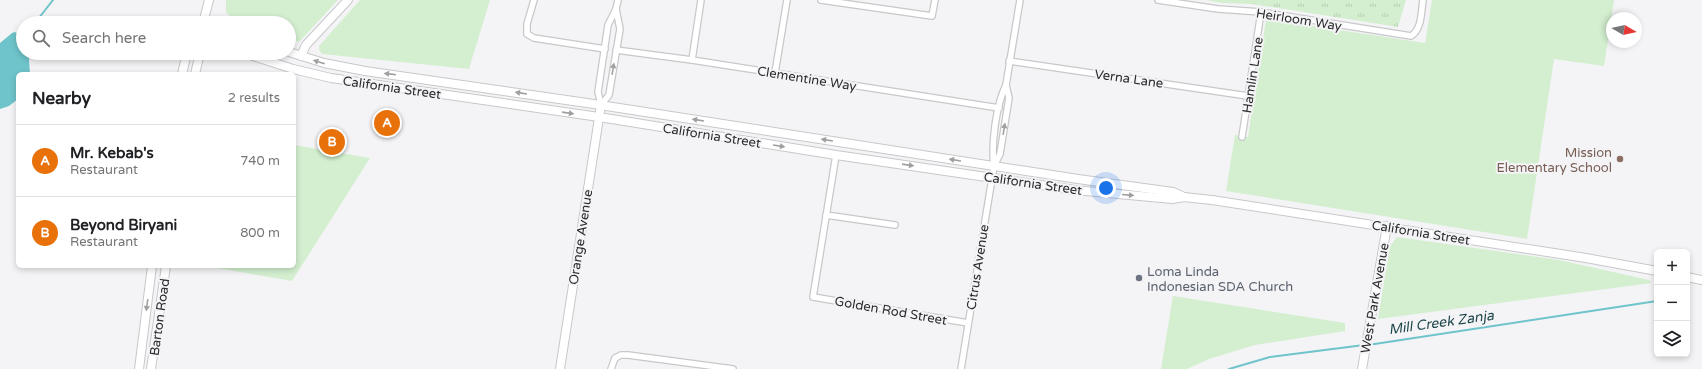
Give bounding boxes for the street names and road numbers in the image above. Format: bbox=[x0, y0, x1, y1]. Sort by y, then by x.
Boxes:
street label: Heirloom Way bbox=[1255, 5, 1343, 35]
street label: Hamlin Lane bbox=[1239, 36, 1267, 114]
street label: Clementine Way bbox=[756, 63, 858, 95]
street label: Verna Lane bbox=[1093, 66, 1164, 92]
street label: California Street bbox=[342, 73, 442, 103]
street label: California Street bbox=[662, 120, 762, 152]
street label: California Street bbox=[983, 169, 1083, 199]
street label: Orange Avenue bbox=[566, 188, 596, 286]
street label: California Street bbox=[1371, 217, 1471, 249]
street label: Citrus Avenue bbox=[963, 223, 993, 311]
street label: West Park Avenue bbox=[1357, 242, 1393, 355]
street label: Barton Road bbox=[147, 277, 173, 357]
street label: Golden Rod Street bbox=[833, 293, 948, 329]

